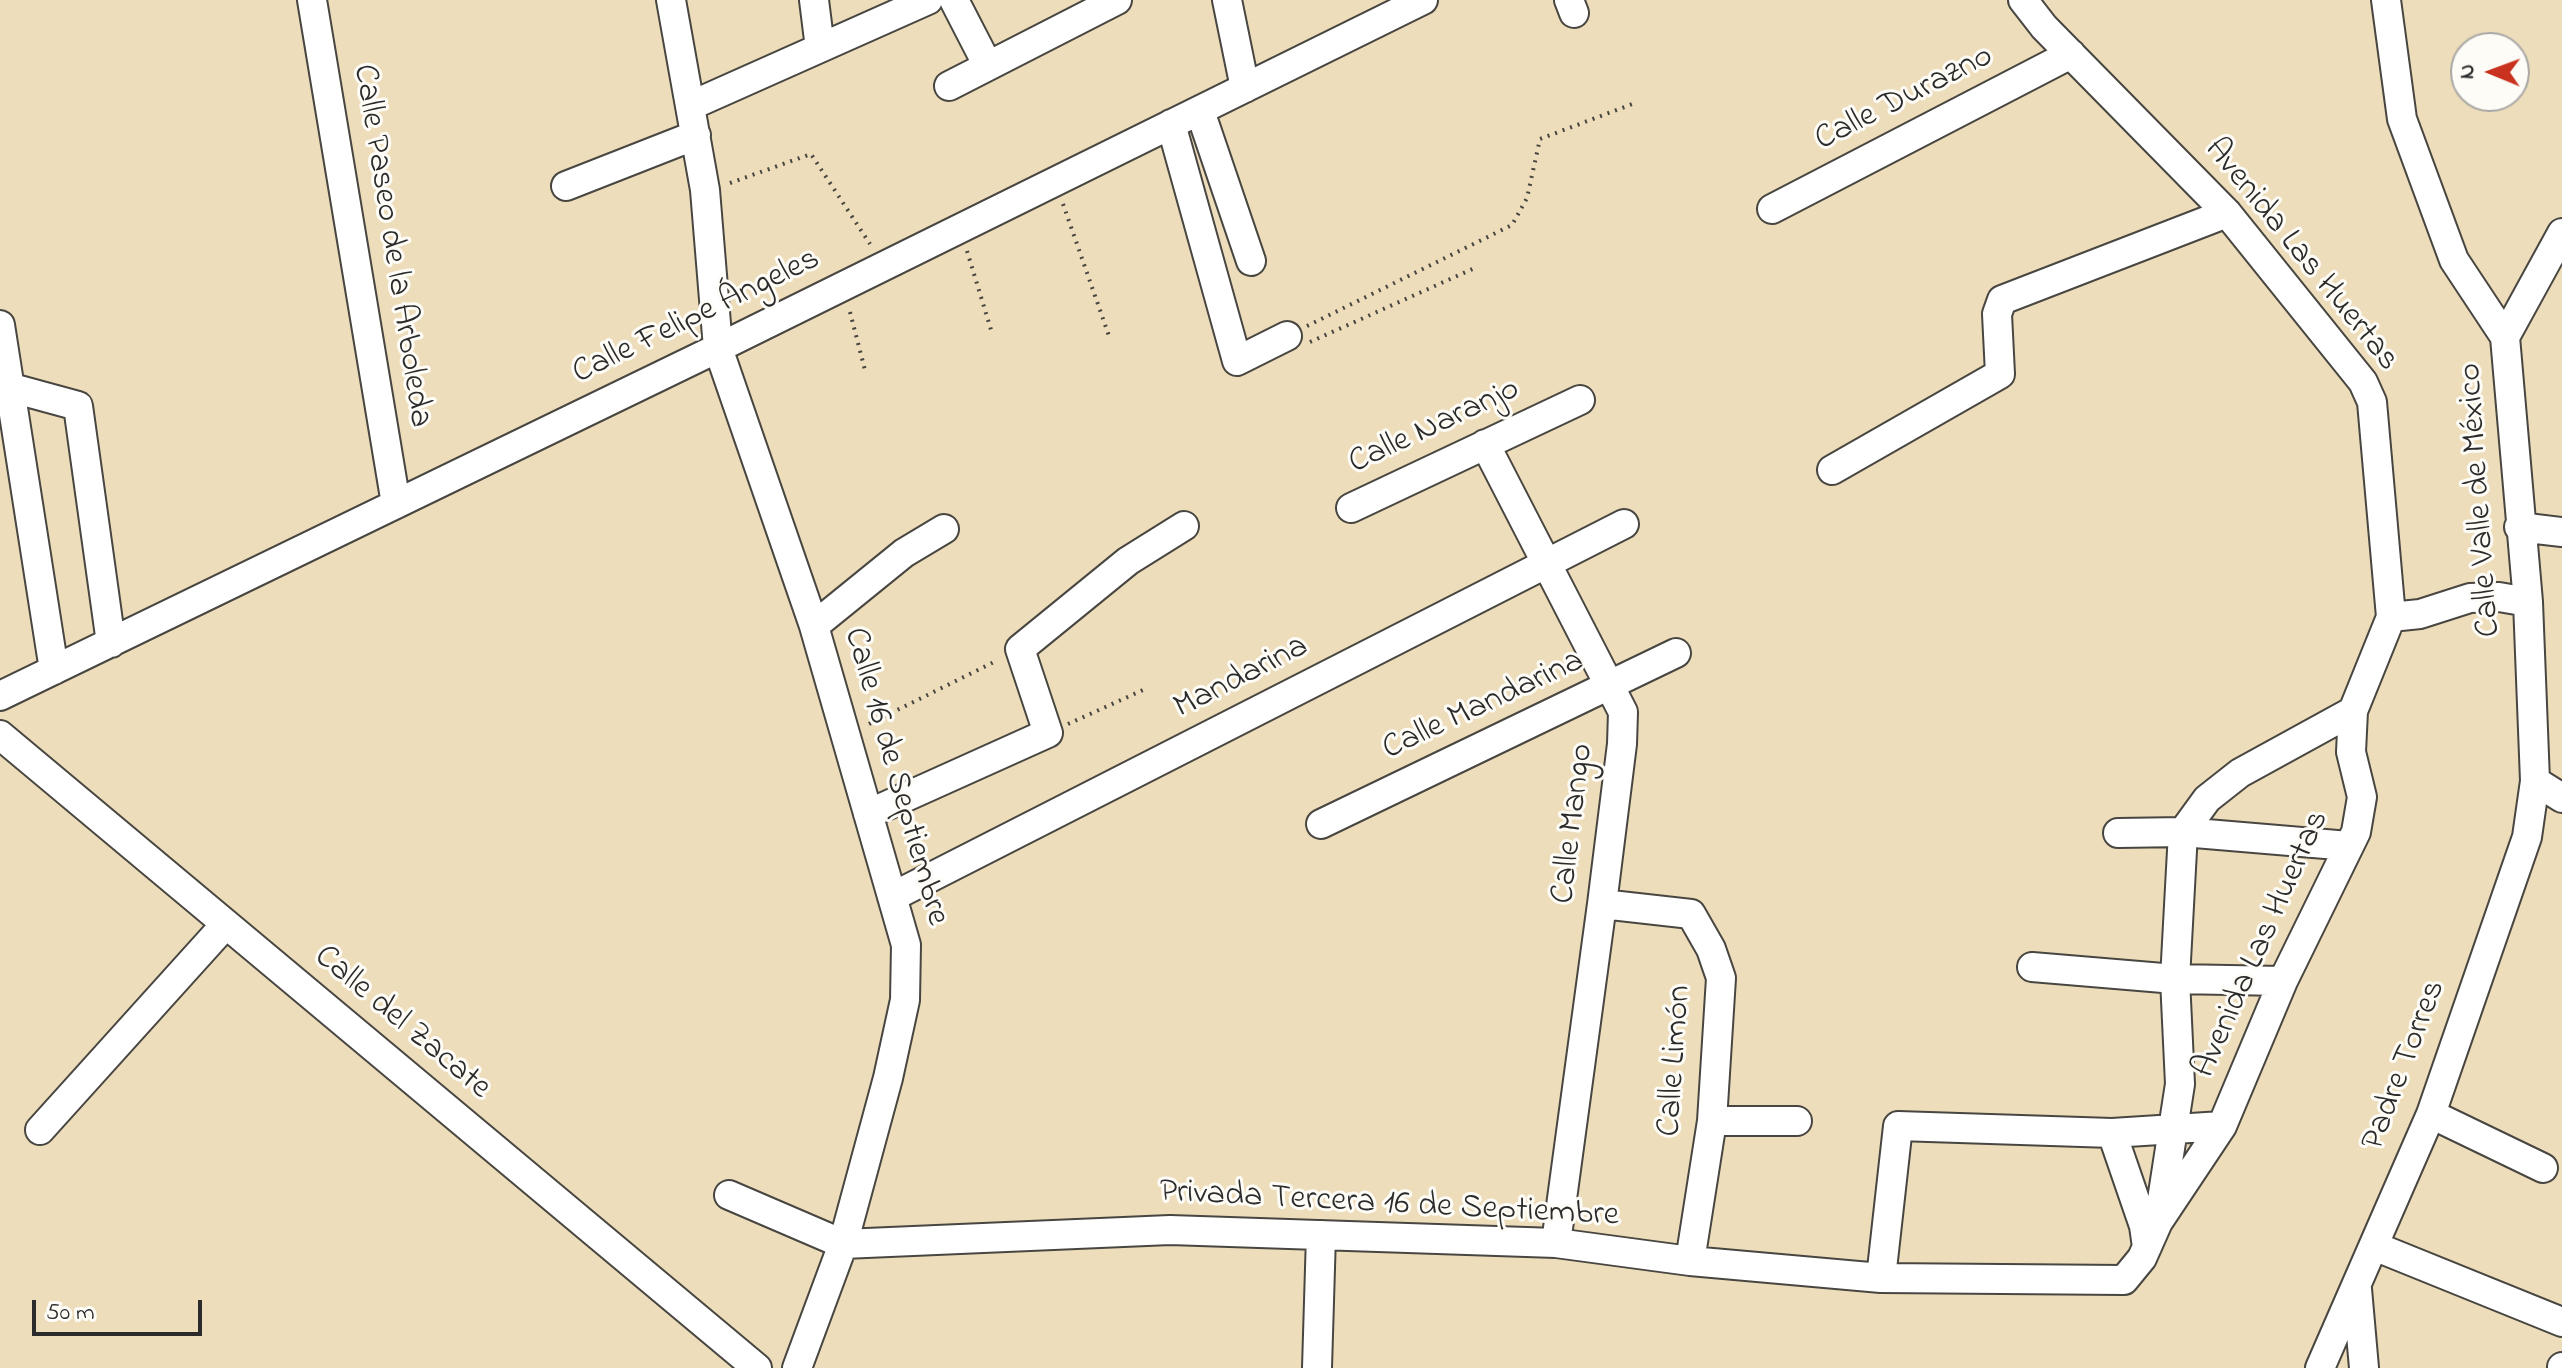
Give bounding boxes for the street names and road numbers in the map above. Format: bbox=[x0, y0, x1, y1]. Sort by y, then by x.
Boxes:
street label: Calle Durazno bbox=[1809, 38, 2001, 162]
street label: Calle Paseo de la Arboleda bbox=[341, 62, 439, 430]
street label: Avenida Las Huertas bbox=[2194, 131, 2406, 381]
street label: Calle Felipe Ángeles bbox=[567, 240, 827, 396]
street label: Calle Valle de México bbox=[2452, 362, 2512, 638]
street label: Calle Naranjo bbox=[1343, 371, 1527, 485]
street label: Calle 16 de Septiembre bbox=[832, 623, 956, 931]
street label: Mandarina bbox=[1168, 628, 1316, 730]
street label: Calle Mandarina bbox=[1377, 643, 1591, 771]
street label: Calle Mango bbox=[1545, 742, 1605, 906]
street label: Avenida Las Huertas bbox=[2186, 805, 2340, 1085]
street label: Calle del Zacate bbox=[304, 938, 498, 1110]
street label: Padre Torres bbox=[2355, 975, 2457, 1157]
street label: Calle Limón bbox=[1651, 984, 1703, 1138]
street label: Privada Tercera 16 de Septiembre bbox=[1158, 1174, 1620, 1238]

